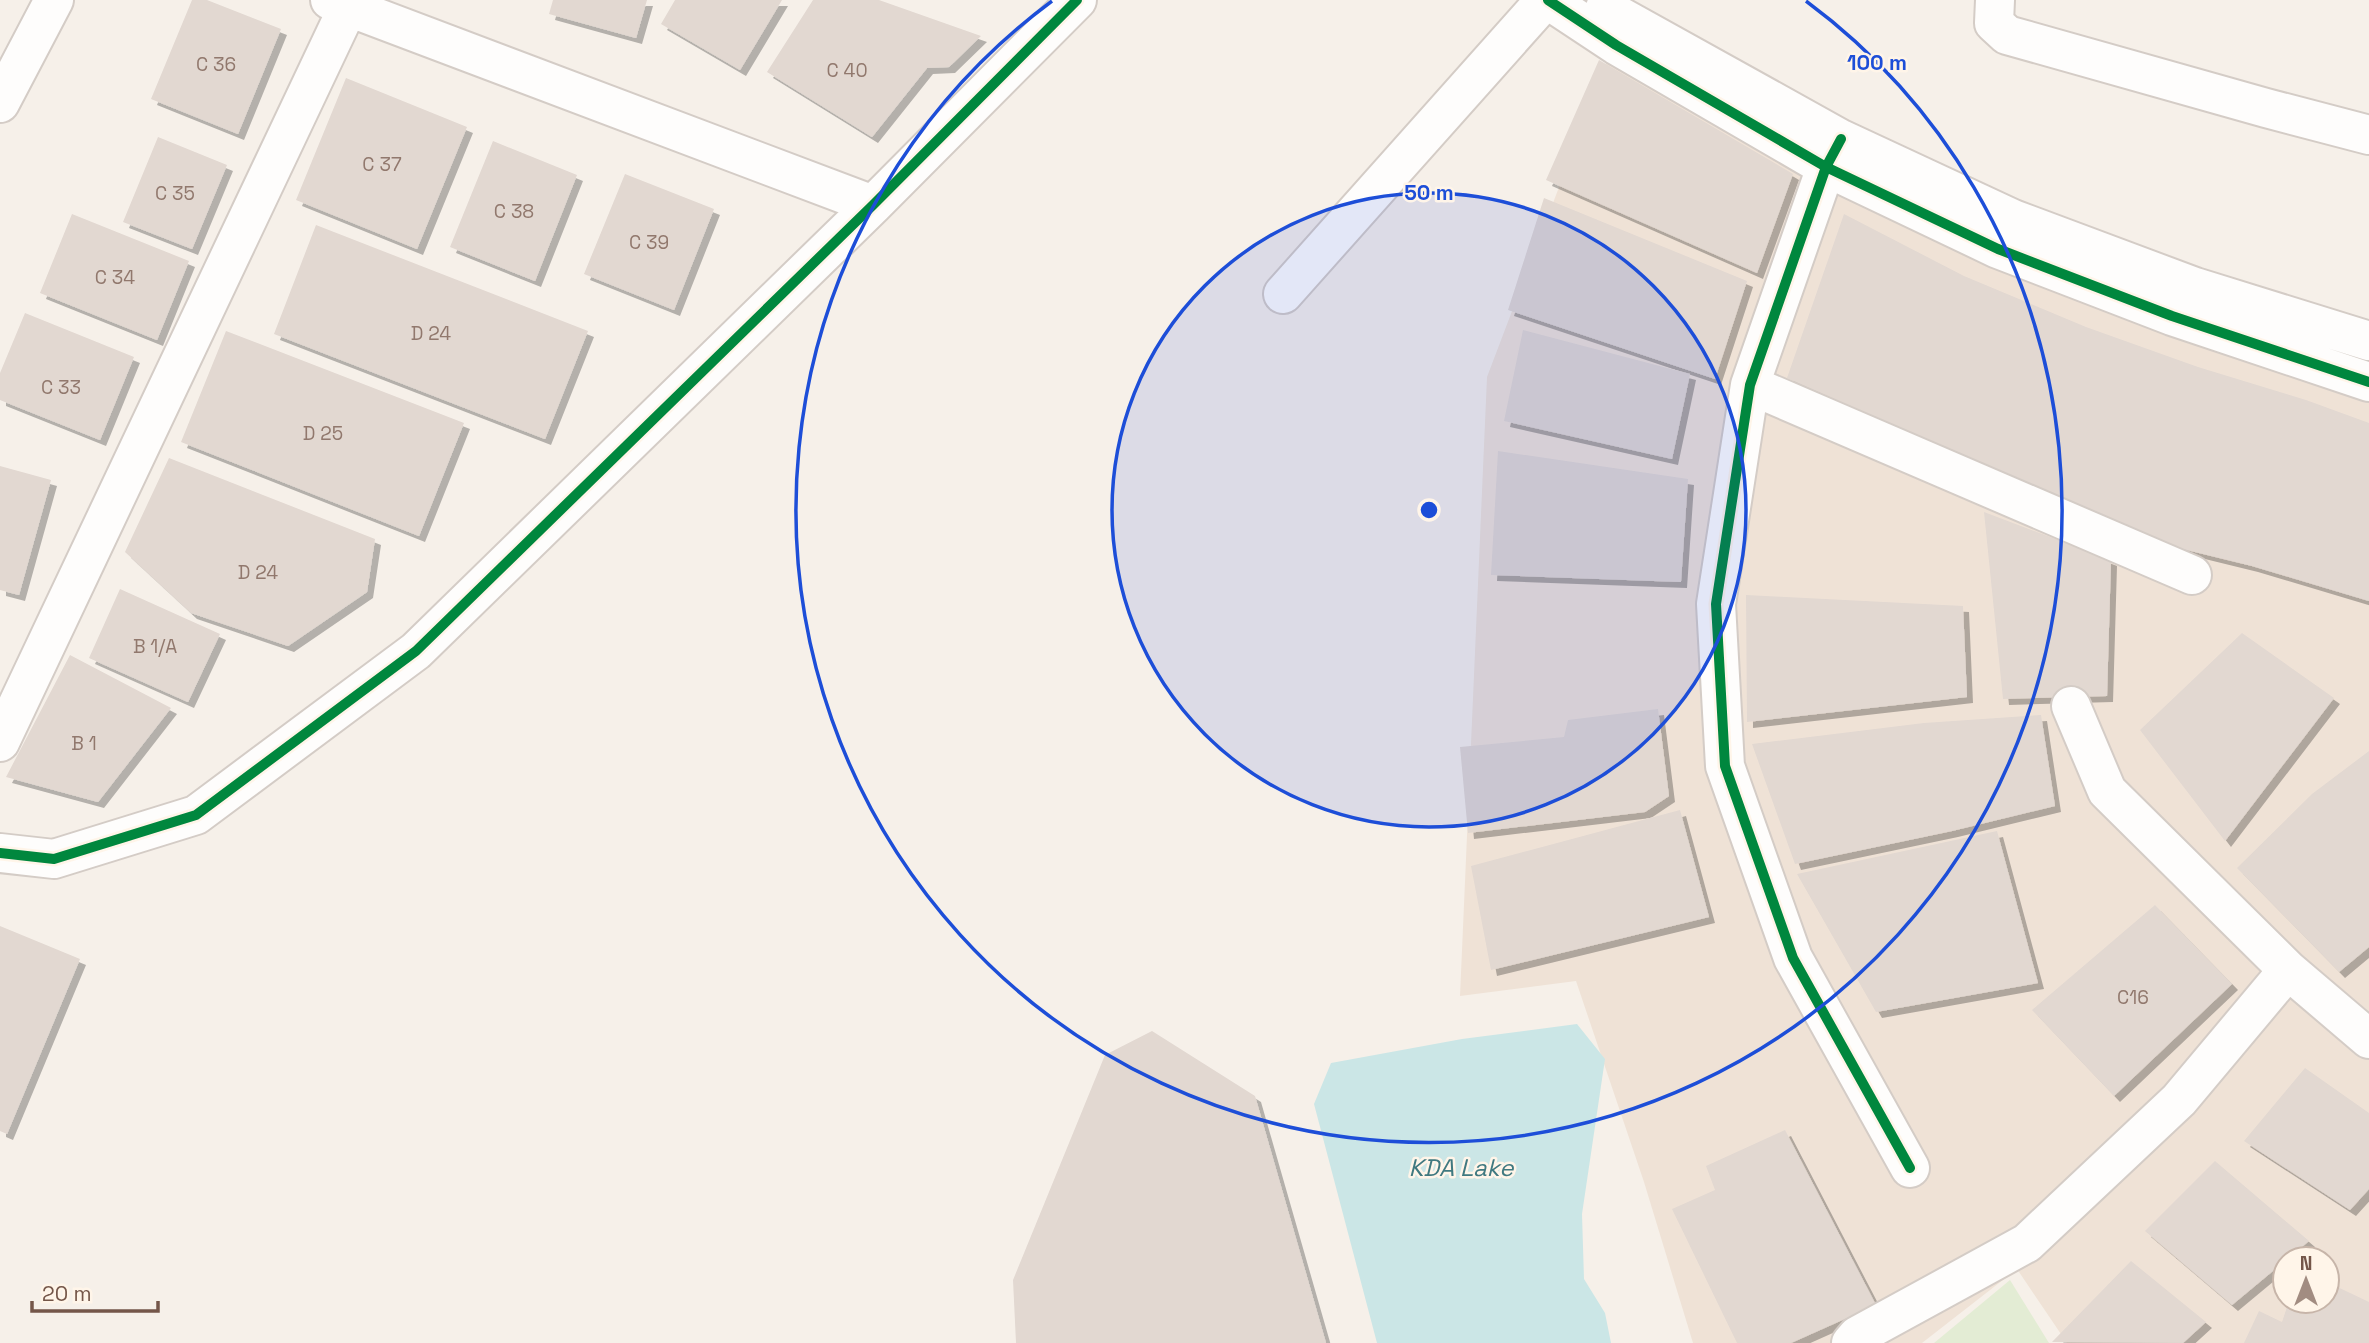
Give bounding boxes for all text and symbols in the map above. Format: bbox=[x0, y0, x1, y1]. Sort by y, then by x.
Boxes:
text: 100 m bbox=[1847, 49, 1907, 76]
house number: C 36 bbox=[196, 52, 236, 77]
house number: C 40 bbox=[826, 58, 868, 83]
house number: C 37 bbox=[362, 152, 402, 177]
text: 50 m bbox=[1404, 179, 1454, 206]
house number: C 35 bbox=[155, 181, 195, 206]
house number: C 38 bbox=[494, 199, 534, 224]
house number: C 39 bbox=[629, 230, 669, 255]
house number: C 34 bbox=[95, 265, 135, 290]
house number: D 24 bbox=[411, 321, 451, 346]
house number: C 33 bbox=[41, 375, 81, 400]
house number: D 25 bbox=[303, 421, 343, 446]
centre of rings bbox=[1417, 498, 1441, 522]
house number: D 24 bbox=[238, 560, 278, 585]
house number: B 1/A bbox=[133, 634, 177, 659]
house number: B 1 bbox=[71, 731, 97, 756]
house number: C16 bbox=[2117, 985, 2149, 1010]
water label: KDA Lake bbox=[1409, 1152, 1514, 1183]
north arrow bbox=[2271, 1245, 2341, 1315]
text: N bbox=[2300, 1251, 2312, 1276]
scale bar bbox=[32, 1270, 158, 1314]
text: 20 m bbox=[42, 1280, 92, 1307]

